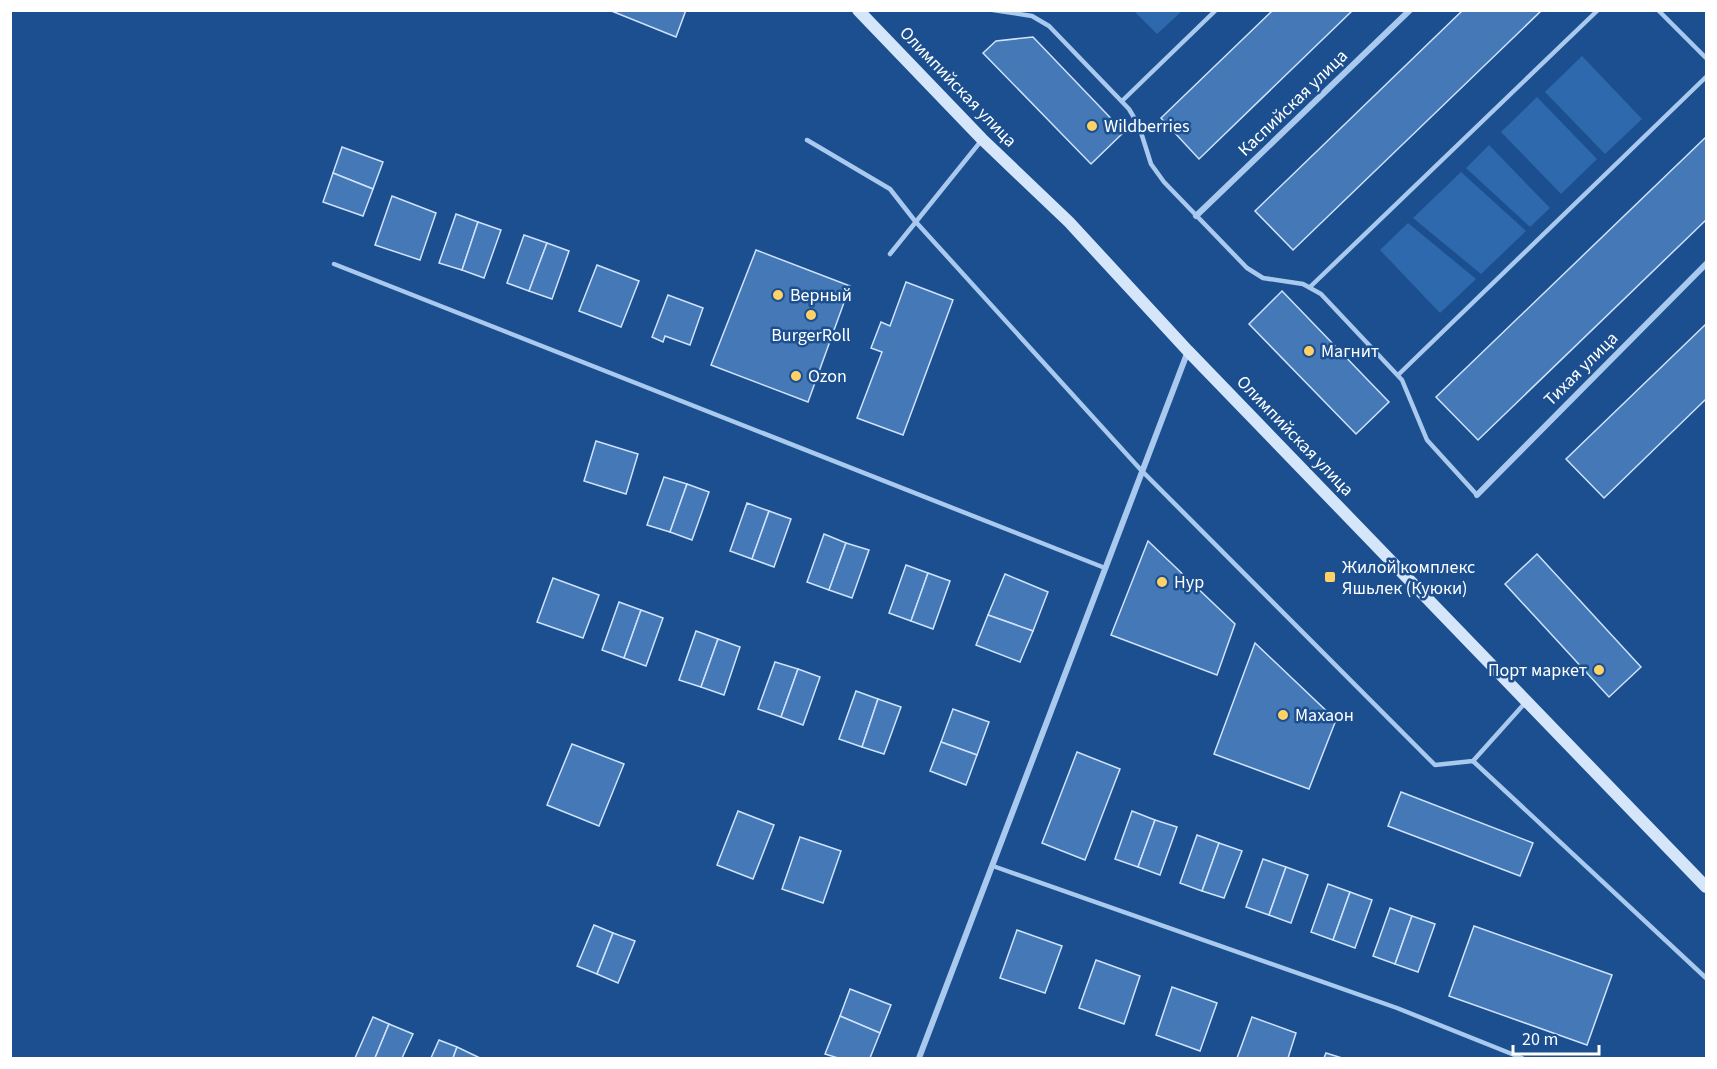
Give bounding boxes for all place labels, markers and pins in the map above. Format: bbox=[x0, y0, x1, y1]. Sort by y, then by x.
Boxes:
place label: Wildberries bbox=[1104, 114, 1189, 139]
marker: Wildberries bbox=[1085, 119, 1099, 133]
place label: Верный bbox=[790, 283, 852, 308]
marker: Верный bbox=[771, 288, 785, 302]
marker: BurgerRoll bbox=[804, 308, 818, 322]
place label: BurgerRoll bbox=[771, 323, 851, 348]
place label: Магнит bbox=[1321, 339, 1379, 364]
marker: Магнит bbox=[1302, 344, 1316, 358]
place label: Ozon bbox=[808, 364, 847, 389]
marker: Ozon bbox=[789, 369, 803, 383]
place label: Жилой комплекс Яшьлек (Куюки) bbox=[1342, 555, 1475, 601]
place label: Нур bbox=[1174, 570, 1204, 595]
marker: Жилой комплекс Яшьлек (Куюки) bbox=[1323, 570, 1337, 584]
marker: Нур bbox=[1155, 575, 1169, 589]
place label: Порт маркет bbox=[1488, 658, 1587, 683]
marker: Порт маркет bbox=[1592, 663, 1606, 677]
place label: Махаон bbox=[1295, 703, 1354, 728]
marker: Махаон bbox=[1276, 708, 1290, 722]

